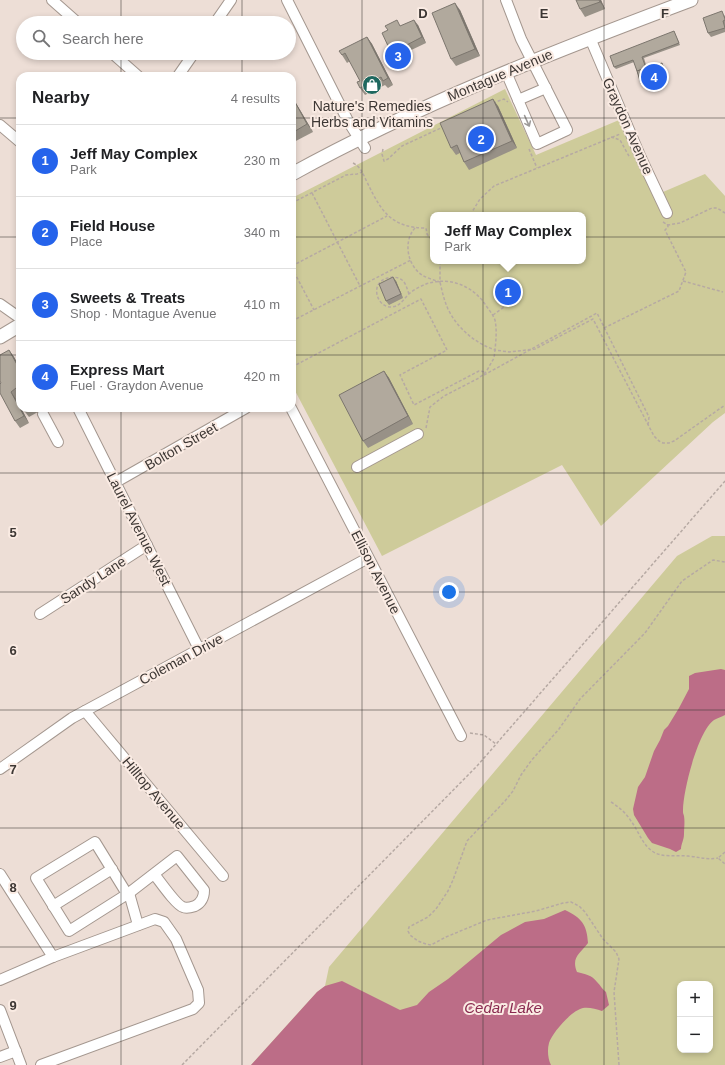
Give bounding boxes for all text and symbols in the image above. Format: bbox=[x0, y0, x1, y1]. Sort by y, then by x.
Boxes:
text: D bbox=[418, 6, 428, 21]
text: E bbox=[540, 6, 549, 21]
text: F bbox=[661, 6, 669, 21]
search box bbox=[16, 16, 296, 60]
icon: search bbox=[30, 27, 52, 49]
text: Search here bbox=[62, 30, 144, 47]
pin: 3 bbox=[385, 41, 411, 71]
street label: Montague Avenue bbox=[445, 46, 555, 104]
pin: 4 bbox=[641, 62, 667, 92]
shop icon: Nature's Remedies Herbs and Vitamins bbox=[361, 74, 383, 96]
street label: Graydon Avenue bbox=[600, 75, 657, 177]
text: Nearby bbox=[32, 88, 90, 107]
text: 4 results bbox=[231, 91, 280, 106]
place label: Nature's Remedies Herbs and Vitamins bbox=[311, 98, 433, 130]
one-way arrow bbox=[524, 114, 531, 126]
pin: 2 bbox=[468, 124, 494, 154]
text: Jeff May Complex bbox=[70, 145, 198, 162]
text: 1 bbox=[41, 153, 49, 168]
text: 230 m bbox=[244, 153, 280, 168]
text: Park bbox=[70, 162, 97, 177]
popup bbox=[430, 212, 586, 264]
text: Field House bbox=[70, 217, 155, 234]
text: Jeff May Complex bbox=[444, 222, 572, 239]
text: 2 bbox=[41, 225, 49, 240]
text: 340 m bbox=[244, 225, 280, 240]
text: Place bbox=[70, 234, 103, 249]
text: Park bbox=[444, 239, 471, 254]
pin: 1 bbox=[495, 277, 521, 307]
text: Sweets & Treats bbox=[70, 289, 185, 306]
text: 3 bbox=[41, 297, 49, 312]
text: 410 m bbox=[244, 297, 280, 312]
text: Shop · Montague Avenue bbox=[70, 306, 217, 321]
text: Express Mart bbox=[70, 361, 164, 378]
text: 4 bbox=[41, 369, 49, 384]
text: 420 m bbox=[244, 369, 280, 384]
text: Fuel · Graydon Avenue bbox=[70, 378, 203, 393]
street label: Bolton Street bbox=[142, 419, 220, 473]
street label: Laurel Avenue West bbox=[104, 470, 175, 588]
text: 5 bbox=[9, 525, 17, 540]
street label: Ellison Avenue bbox=[348, 528, 404, 617]
street label: Sandy Lane bbox=[57, 553, 129, 607]
your location bbox=[439, 582, 459, 602]
street label: Coleman Drive bbox=[136, 630, 226, 688]
text: 6 bbox=[9, 643, 17, 658]
street label: Hilltop Avenue bbox=[119, 754, 189, 832]
text: 7 bbox=[9, 762, 17, 777]
text: 8 bbox=[9, 880, 17, 895]
map controls bbox=[677, 981, 713, 1053]
button: + bbox=[677, 981, 713, 1017]
text: 9 bbox=[9, 998, 17, 1013]
water label: Cedar Lake bbox=[464, 999, 542, 1016]
button: − bbox=[677, 1017, 713, 1053]

